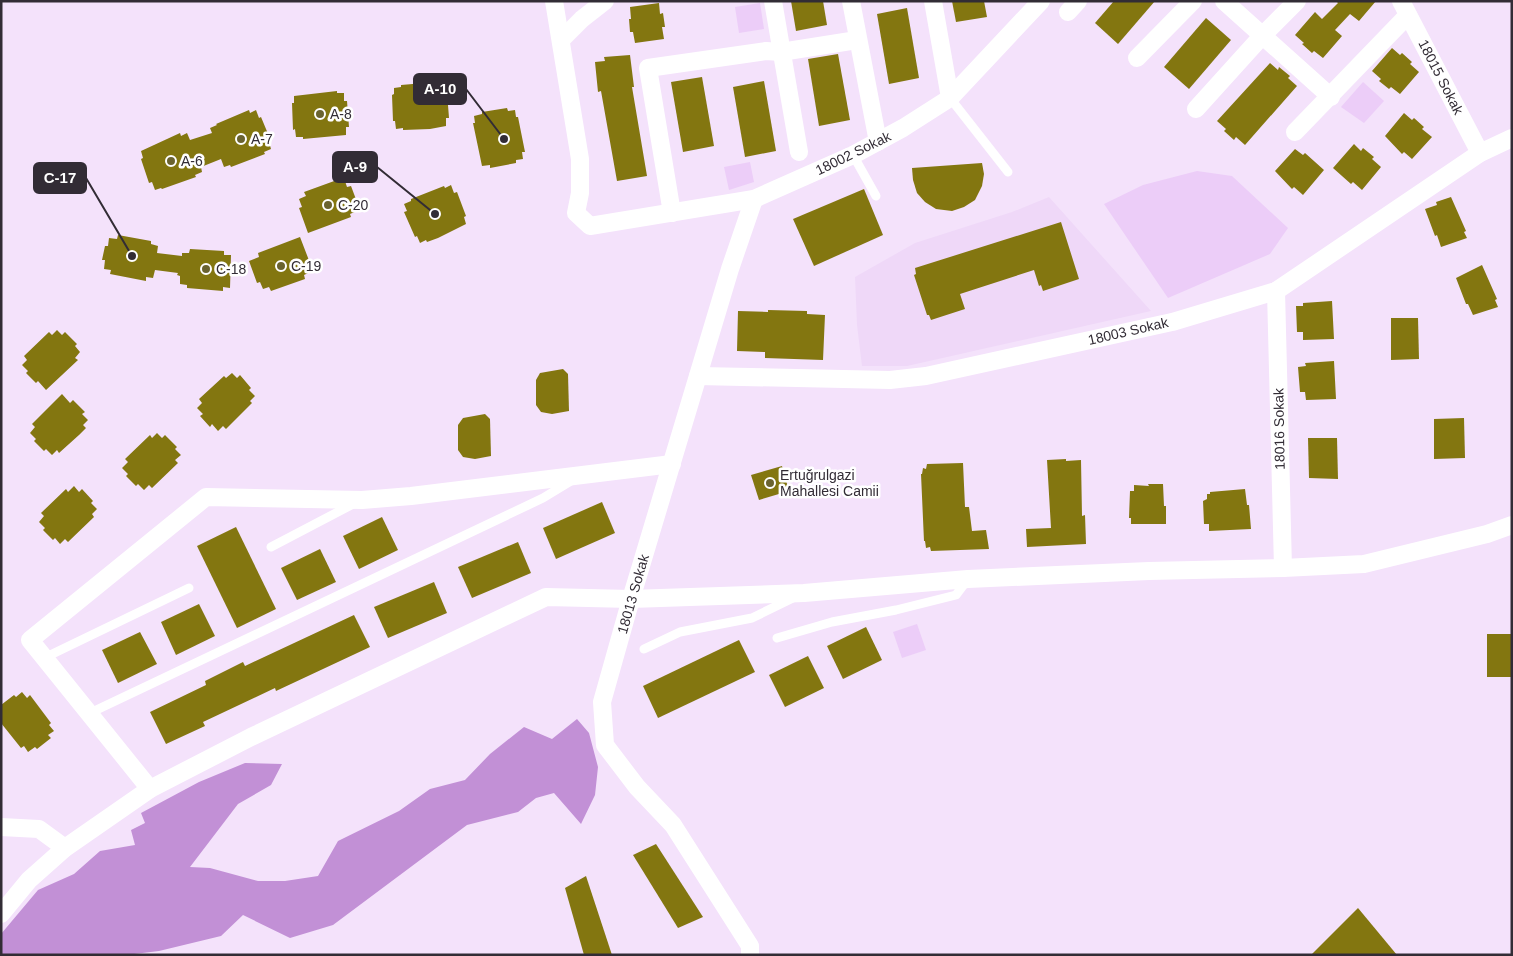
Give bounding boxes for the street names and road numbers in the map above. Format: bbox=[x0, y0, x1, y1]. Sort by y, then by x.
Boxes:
street label: 18015 Sokak bbox=[1415, 37, 1467, 118]
street label: 18002 Sokak bbox=[813, 127, 894, 178]
street label: 18003 Sokak bbox=[1086, 314, 1171, 348]
street label: 18016 Sokak bbox=[1270, 387, 1288, 470]
street label: 18013 Sokak bbox=[614, 552, 652, 635]

